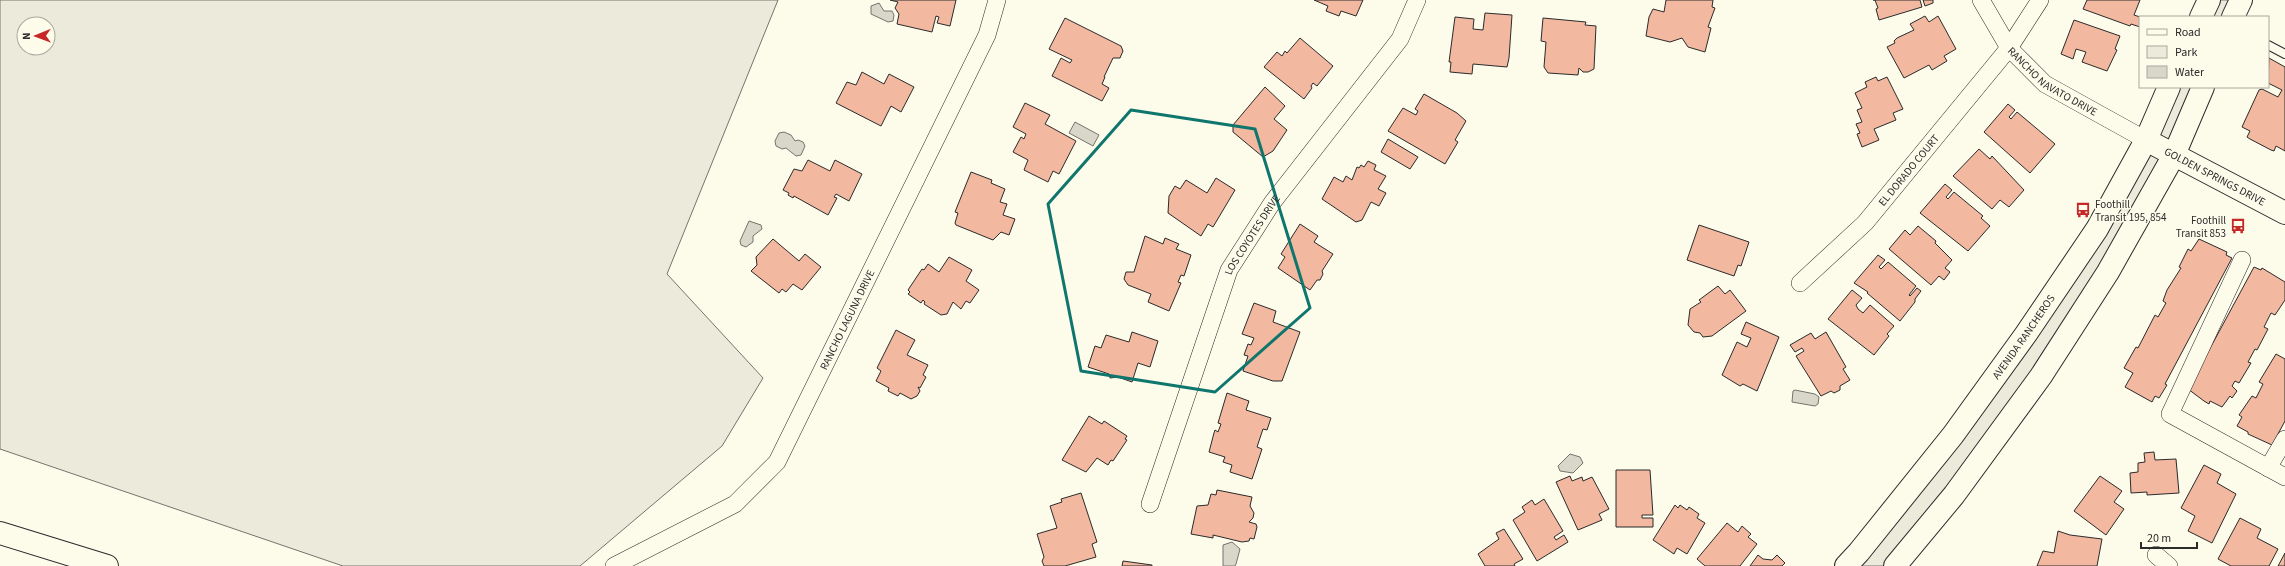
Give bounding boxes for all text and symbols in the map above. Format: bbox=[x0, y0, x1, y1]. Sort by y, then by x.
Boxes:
north arrow bbox=[16, 16, 56, 56]
legend bbox=[2139, 16, 2269, 88]
text: Road bbox=[2175, 24, 2201, 41]
text: N bbox=[19, 32, 34, 40]
street label: RANCHO NAVATO DRIVE bbox=[2004, 43, 2100, 119]
text: Park bbox=[2175, 44, 2197, 61]
text: Water bbox=[2175, 64, 2205, 81]
street label: EL DORADO COURT bbox=[1875, 131, 1942, 209]
street label: GOLDEN SPRINGS DRIVE bbox=[2162, 144, 2268, 209]
street label: LOS COYOTES DRIVE bbox=[1220, 191, 1283, 277]
place label: Foothill Transit 195, 854 bbox=[2095, 197, 2167, 225]
bus stop icon: Foothill Transit 195, 854 bbox=[2074, 201, 2092, 219]
place label: Foothill Transit 853 bbox=[2176, 213, 2226, 241]
bus stop icon: Foothill Transit 853 bbox=[2229, 217, 2247, 235]
street label: RANCHO LAGUNA DRIVE bbox=[816, 267, 878, 372]
street label: AVENIDA RANCHEROS bbox=[1988, 291, 2058, 382]
scale bar bbox=[2141, 524, 2197, 550]
text: 20 m bbox=[2147, 530, 2171, 547]

